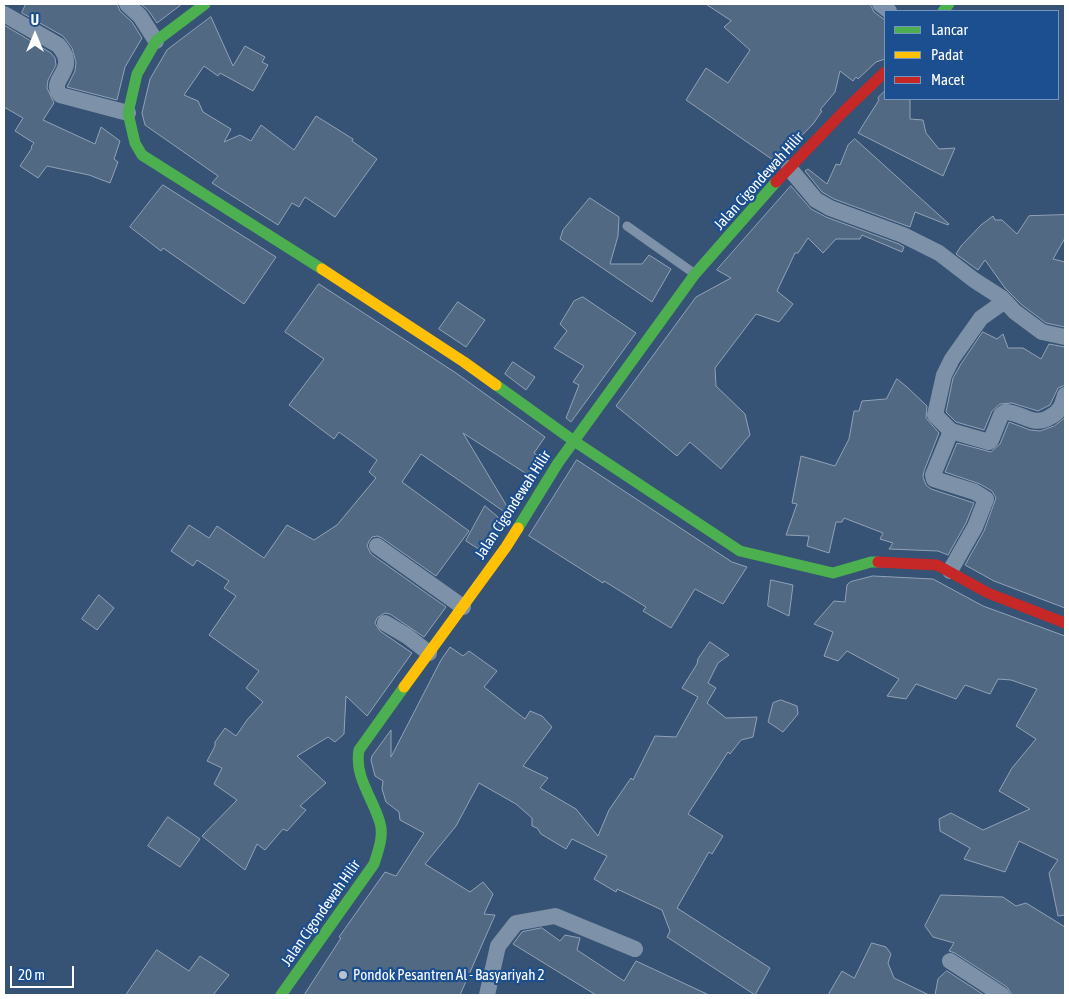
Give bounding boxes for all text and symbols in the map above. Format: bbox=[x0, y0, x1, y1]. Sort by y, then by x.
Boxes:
north arrow bbox=[10, 10, 60, 60]
legend bbox=[884, 10, 1059, 100]
text: U bbox=[31, 12, 39, 28]
text: Lancar bbox=[931, 21, 968, 38]
text: Padat bbox=[931, 46, 963, 63]
text: Macet bbox=[931, 71, 965, 88]
street label: Jalan Cigondewah Hilir bbox=[710, 128, 808, 234]
street label: Jalan Cigondewah Hilir bbox=[471, 447, 555, 563]
street label: Jalan Cigondewah Hilir bbox=[278, 856, 364, 970]
scale bar bbox=[12, 956, 76, 988]
text: 20 m bbox=[18, 966, 45, 983]
place label: Pondok Pesantren Al - Basyariyah 2 bbox=[353, 966, 545, 984]
marker: Pondok Pesantren Al - Basyariyah 2 bbox=[337, 969, 349, 981]

